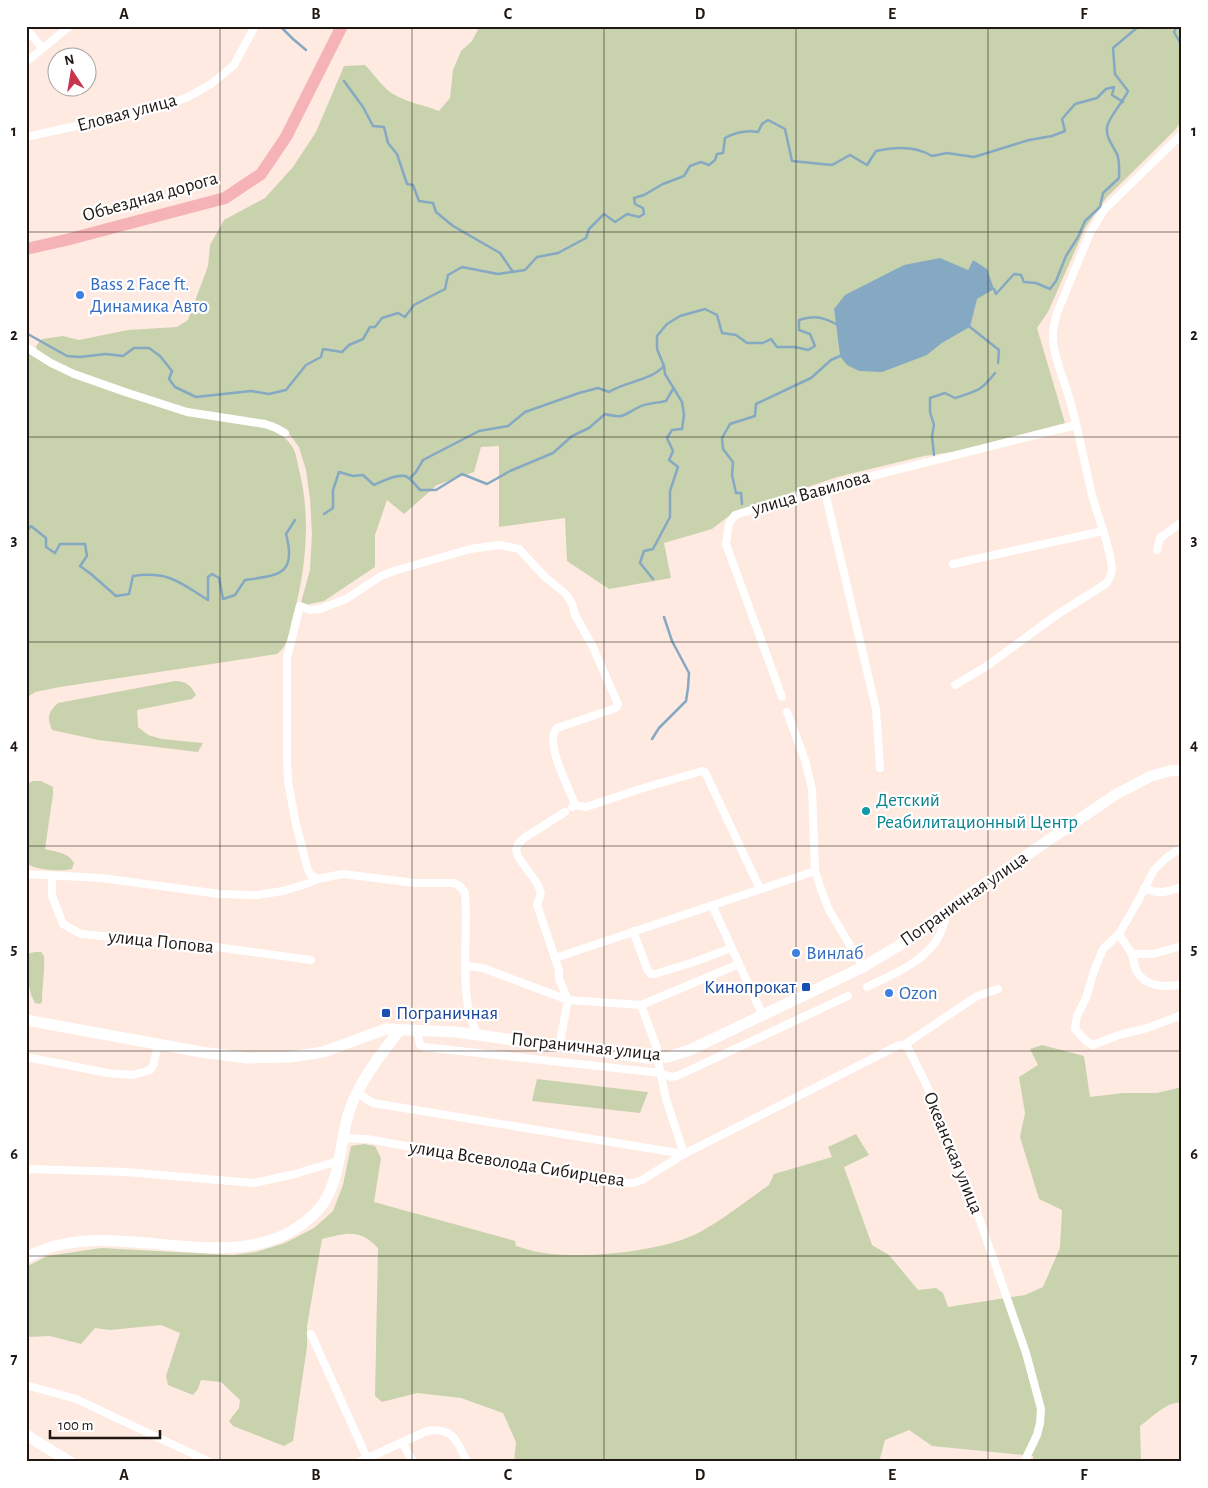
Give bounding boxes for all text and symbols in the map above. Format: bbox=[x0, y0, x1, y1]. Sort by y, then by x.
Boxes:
text: A bbox=[119, 6, 129, 22]
text: B bbox=[311, 6, 321, 22]
text: C bbox=[504, 6, 513, 22]
text: D bbox=[695, 6, 706, 22]
text: E bbox=[888, 6, 896, 22]
text: F bbox=[1080, 6, 1088, 22]
north arrow bbox=[48, 48, 98, 98]
text: N bbox=[63, 52, 76, 68]
street label: Еловая улица bbox=[75, 90, 179, 135]
text: 1 bbox=[11, 123, 17, 139]
text: 1 bbox=[1191, 123, 1197, 139]
street label: Объездная дорога bbox=[80, 168, 220, 225]
place label: Bass 2 Face ft. Динамика Авто bbox=[90, 275, 208, 316]
marker: Bass 2 Face ft. Динамика Авто bbox=[74, 289, 86, 301]
text: 2 bbox=[10, 327, 18, 343]
text: 2 bbox=[1190, 327, 1198, 343]
street label: улица Вавилова bbox=[749, 467, 872, 519]
text: 3 bbox=[11, 532, 18, 548]
text: 3 bbox=[1191, 532, 1198, 548]
text: 4 bbox=[10, 737, 18, 753]
text: 4 bbox=[1190, 737, 1198, 753]
place label: Детский Реабилитационный Центр bbox=[876, 791, 1078, 832]
marker: Детский Реабилитационный Центр bbox=[860, 805, 872, 817]
street label: Пограничная улица bbox=[897, 848, 1031, 950]
street label: улица Попова bbox=[106, 927, 215, 957]
text: 5 bbox=[11, 941, 18, 957]
text: 5 bbox=[1191, 941, 1198, 957]
place label: Винлаб bbox=[806, 944, 863, 963]
marker: Винлаб bbox=[790, 947, 802, 959]
place label: Кинопрокат bbox=[704, 978, 796, 997]
marker: Кинопрокат bbox=[800, 981, 812, 993]
place label: Ozon bbox=[899, 984, 938, 1003]
marker: Ozon bbox=[883, 987, 895, 999]
place label: Пограничная bbox=[396, 1004, 498, 1023]
marker: Пограничная bbox=[380, 1007, 392, 1019]
street label: Пограничная улица bbox=[510, 1030, 662, 1064]
street label: Океанская улица bbox=[920, 1089, 986, 1217]
street label: улица Всеволода Сибирцева bbox=[407, 1137, 626, 1190]
text: 6 bbox=[10, 1146, 18, 1162]
text: 6 bbox=[1190, 1146, 1198, 1162]
text: 7 bbox=[11, 1351, 18, 1367]
text: 7 bbox=[1191, 1351, 1198, 1367]
scale bar bbox=[50, 1408, 160, 1440]
text: 100 m bbox=[58, 1418, 93, 1433]
text: A bbox=[119, 1467, 129, 1483]
text: B bbox=[311, 1467, 321, 1483]
text: C bbox=[504, 1467, 513, 1483]
text: D bbox=[695, 1467, 706, 1483]
text: E bbox=[888, 1467, 896, 1483]
text: F bbox=[1080, 1467, 1088, 1483]

